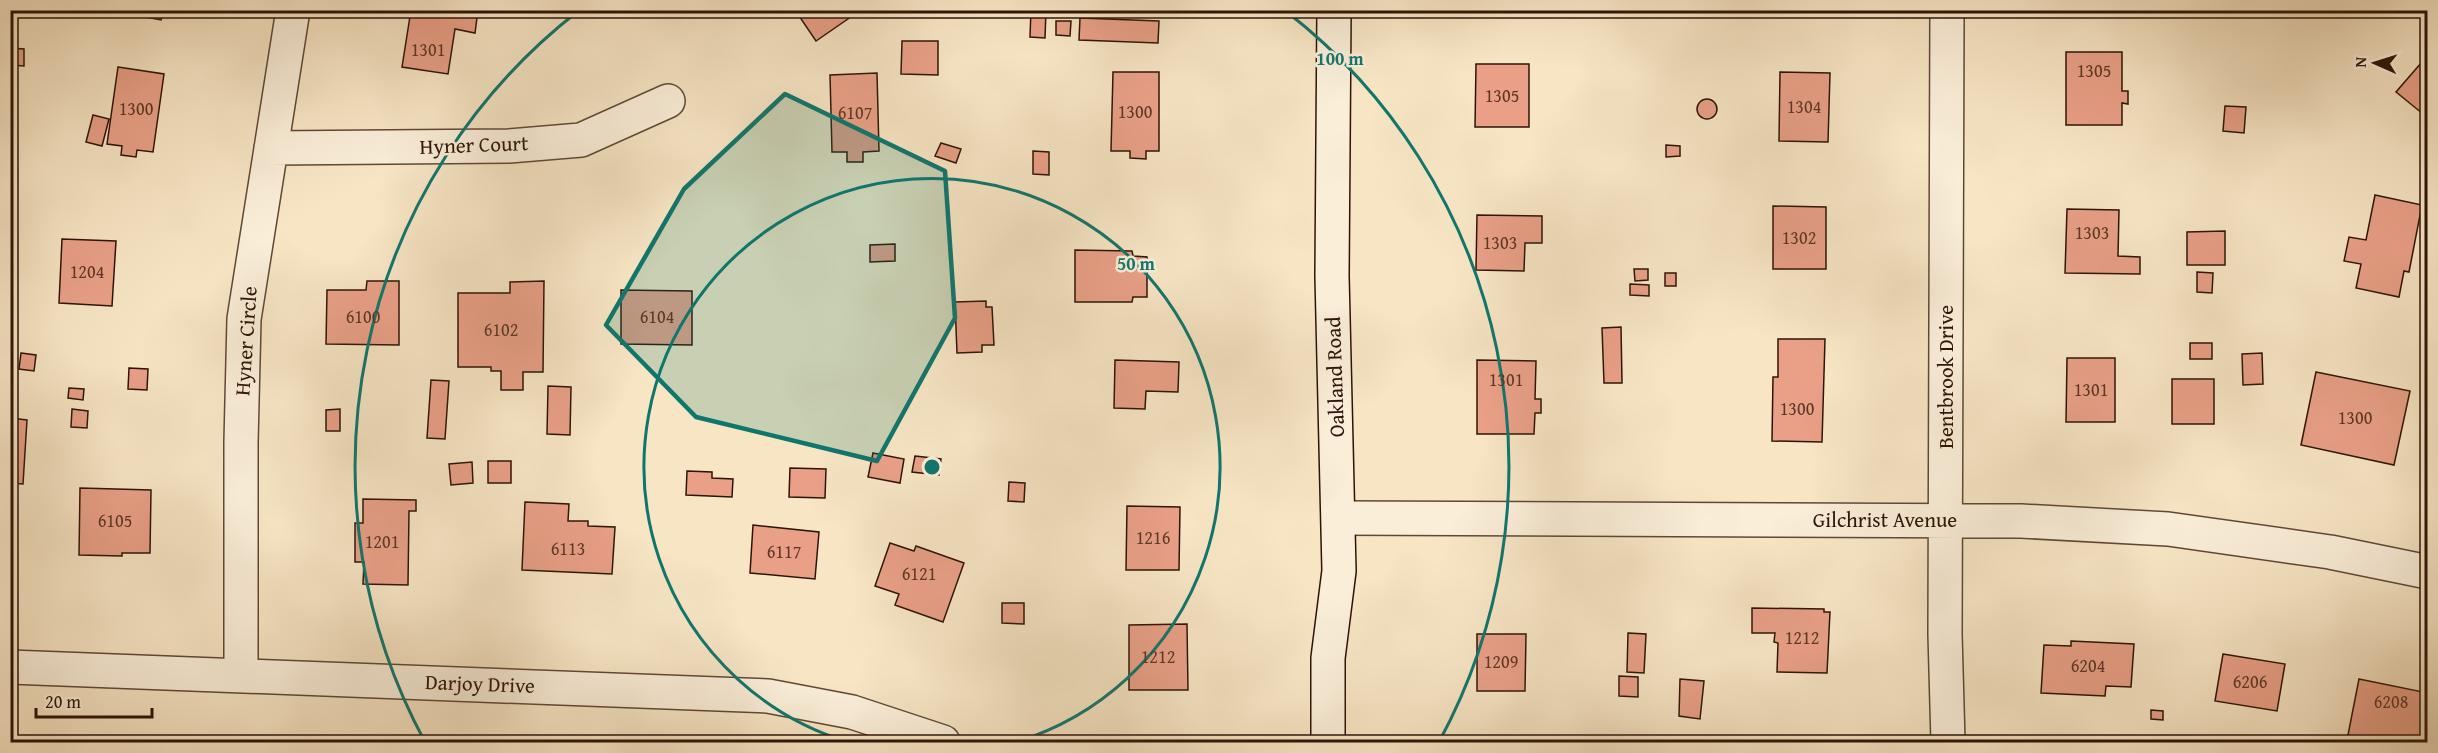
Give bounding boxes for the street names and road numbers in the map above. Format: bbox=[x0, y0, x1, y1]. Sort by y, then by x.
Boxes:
street label: Hyner Court bbox=[419, 127, 530, 162]
street label: Hyner Circle bbox=[226, 285, 265, 397]
street label: Bentbrook Drive bbox=[1930, 305, 1961, 449]
street label: Oakland Road bbox=[1317, 315, 1352, 438]
street label: Gilchrist Avenue bbox=[1813, 504, 1957, 535]
street label: Darjoy Drive bbox=[425, 666, 536, 701]

